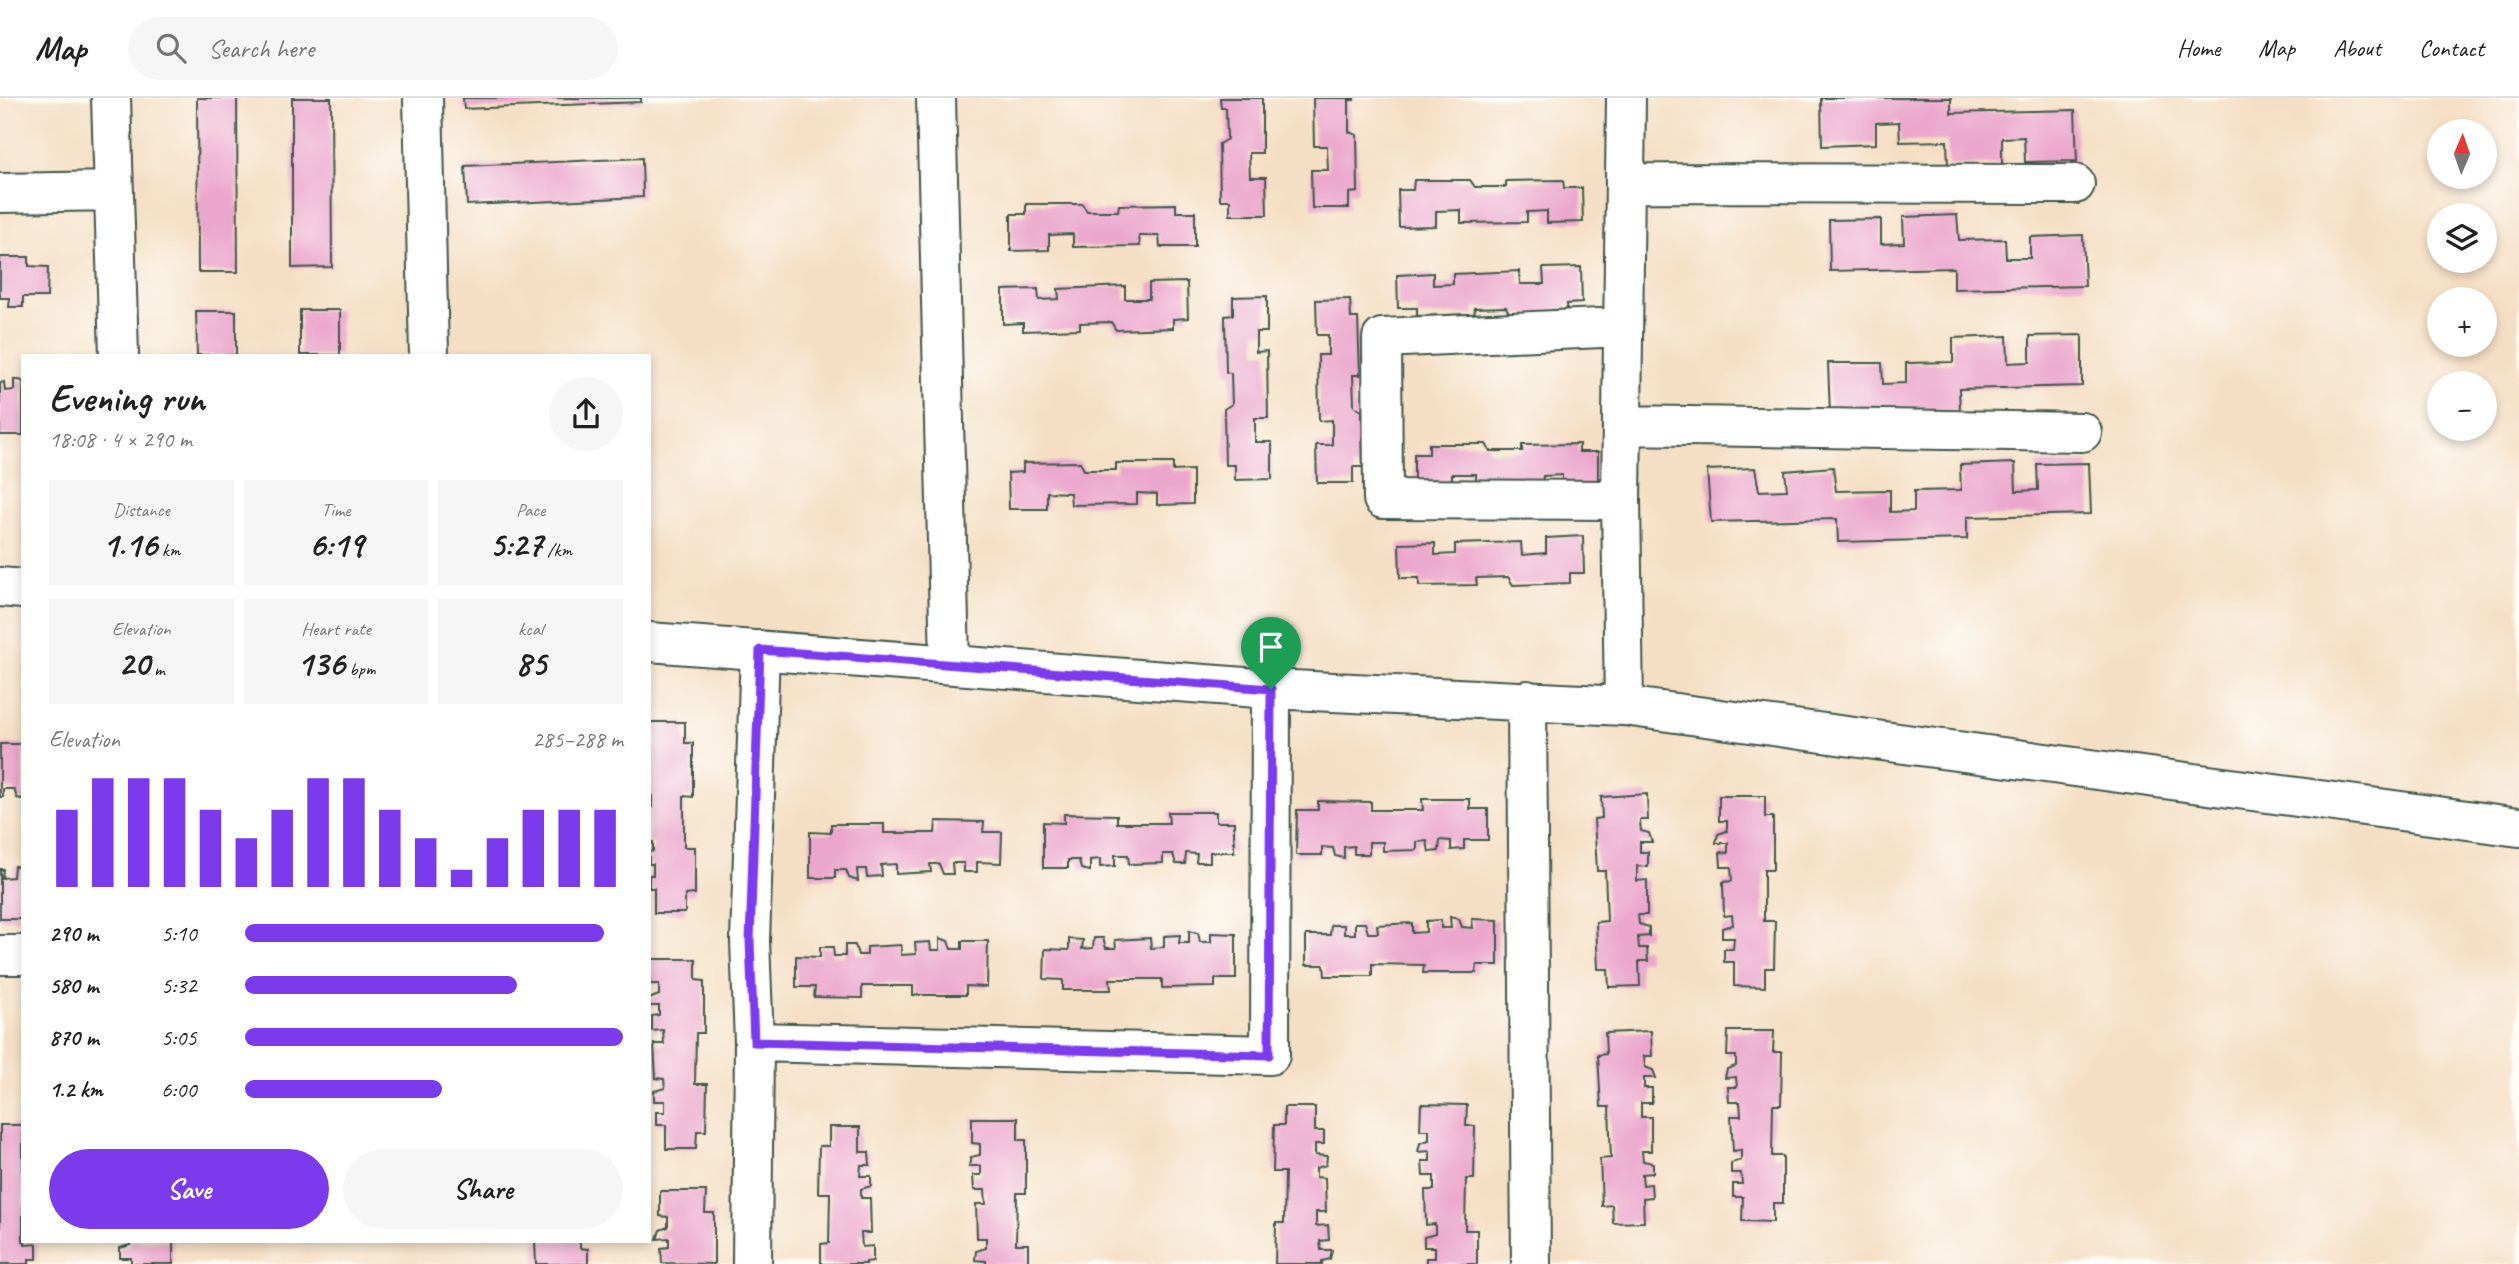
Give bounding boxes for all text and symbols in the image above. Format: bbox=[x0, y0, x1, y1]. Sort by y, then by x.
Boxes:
search box bbox=[128, 17, 618, 80]
text: Map bbox=[35, 27, 86, 69]
icon: search bbox=[152, 29, 190, 67]
text: Search here bbox=[208, 32, 314, 65]
text: Home bbox=[2177, 33, 2220, 63]
text: Map bbox=[2258, 33, 2295, 63]
text: About bbox=[2333, 33, 2381, 63]
text: Contact bbox=[2419, 33, 2484, 63]
north arrow bbox=[2427, 119, 2497, 189]
map controls bbox=[2427, 119, 2497, 441]
button: layers bbox=[2427, 203, 2497, 273]
button: + bbox=[2427, 287, 2497, 357]
button: − bbox=[2427, 371, 2497, 441]
text: Evening run bbox=[49, 375, 205, 422]
button: share bbox=[549, 377, 623, 451]
text: 18:08 · 4 × 290 m bbox=[49, 425, 192, 454]
text: Distance bbox=[113, 498, 170, 522]
text: Time bbox=[321, 498, 351, 522]
text: Pace bbox=[516, 498, 545, 522]
text: 1.16 bbox=[102, 522, 157, 567]
text: 6:19 bbox=[309, 522, 363, 567]
text: 5:27 bbox=[489, 522, 543, 567]
text: km bbox=[157, 538, 180, 562]
text: /km bbox=[543, 538, 572, 562]
text: Elevation bbox=[112, 617, 171, 641]
text: Heart rate bbox=[301, 617, 371, 641]
text: kcal bbox=[518, 617, 543, 641]
pin bbox=[1241, 617, 1301, 689]
icon: arrive bbox=[1252, 628, 1290, 666]
text: 20 bbox=[118, 641, 149, 686]
text: 136 bbox=[297, 641, 345, 686]
text: 85 bbox=[515, 641, 546, 686]
text: m bbox=[149, 657, 165, 681]
text: bpm bbox=[345, 657, 375, 681]
text: Elevation bbox=[49, 725, 120, 754]
text: 285–288 m bbox=[532, 725, 623, 754]
text: 290 m bbox=[49, 919, 98, 948]
text: 5:10 bbox=[161, 919, 197, 948]
text: 580 m bbox=[49, 971, 98, 1000]
text: 5:32 bbox=[161, 971, 197, 1000]
text: 870 m bbox=[49, 1023, 99, 1052]
text: 5:05 bbox=[161, 1023, 197, 1052]
text: 1.2 km bbox=[49, 1075, 103, 1104]
text: 6:00 bbox=[161, 1075, 197, 1104]
button: Save bbox=[49, 1149, 329, 1229]
button: Share bbox=[343, 1149, 623, 1229]

